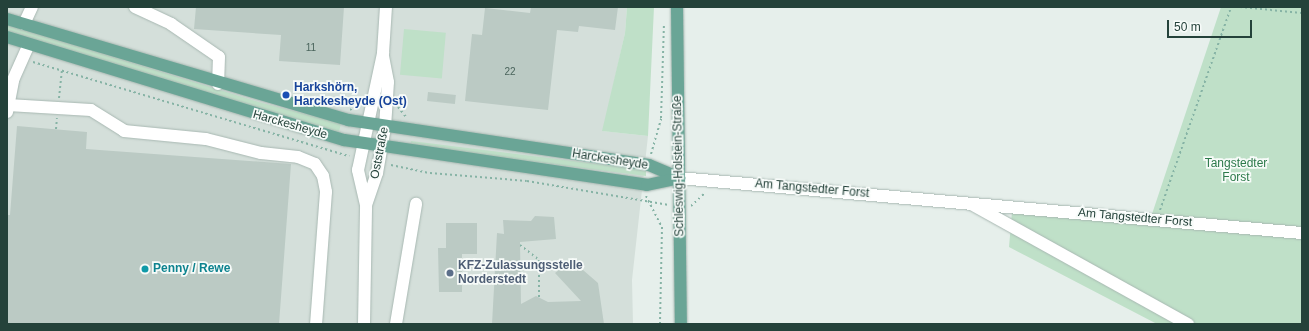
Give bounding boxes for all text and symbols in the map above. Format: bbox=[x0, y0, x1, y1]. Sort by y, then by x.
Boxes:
scale bar bbox=[1169, 12, 1254, 38]
text: 50 m bbox=[1174, 20, 1201, 34]
house number: 11 bbox=[306, 42, 316, 54]
house number: 22 bbox=[504, 66, 516, 78]
place label: Harkshörn, Harckesheyde (Ost) bbox=[294, 81, 407, 109]
marker: Harkshörn, Harckesheyde (Ost) bbox=[281, 90, 291, 100]
street label: Schleswig-Holstein-Straße bbox=[671, 95, 687, 237]
street label: Harckesheyde bbox=[251, 108, 329, 142]
street label: Oststraße bbox=[368, 126, 392, 180]
street label: Harckesheyde bbox=[571, 147, 649, 173]
park label: Tangstedter Forst bbox=[1205, 157, 1267, 185]
street label: Am Tangstedter Forst bbox=[754, 177, 870, 201]
street label: Am Tangstedter Forst bbox=[1077, 206, 1193, 230]
place label: KFZ-Zulassungsstelle Norderstedt bbox=[458, 259, 583, 287]
place label: Penny / Rewe bbox=[153, 262, 230, 276]
marker: Penny / Rewe bbox=[140, 264, 150, 274]
marker: KFZ-Zulassungsstelle Norderstedt bbox=[445, 268, 455, 278]

